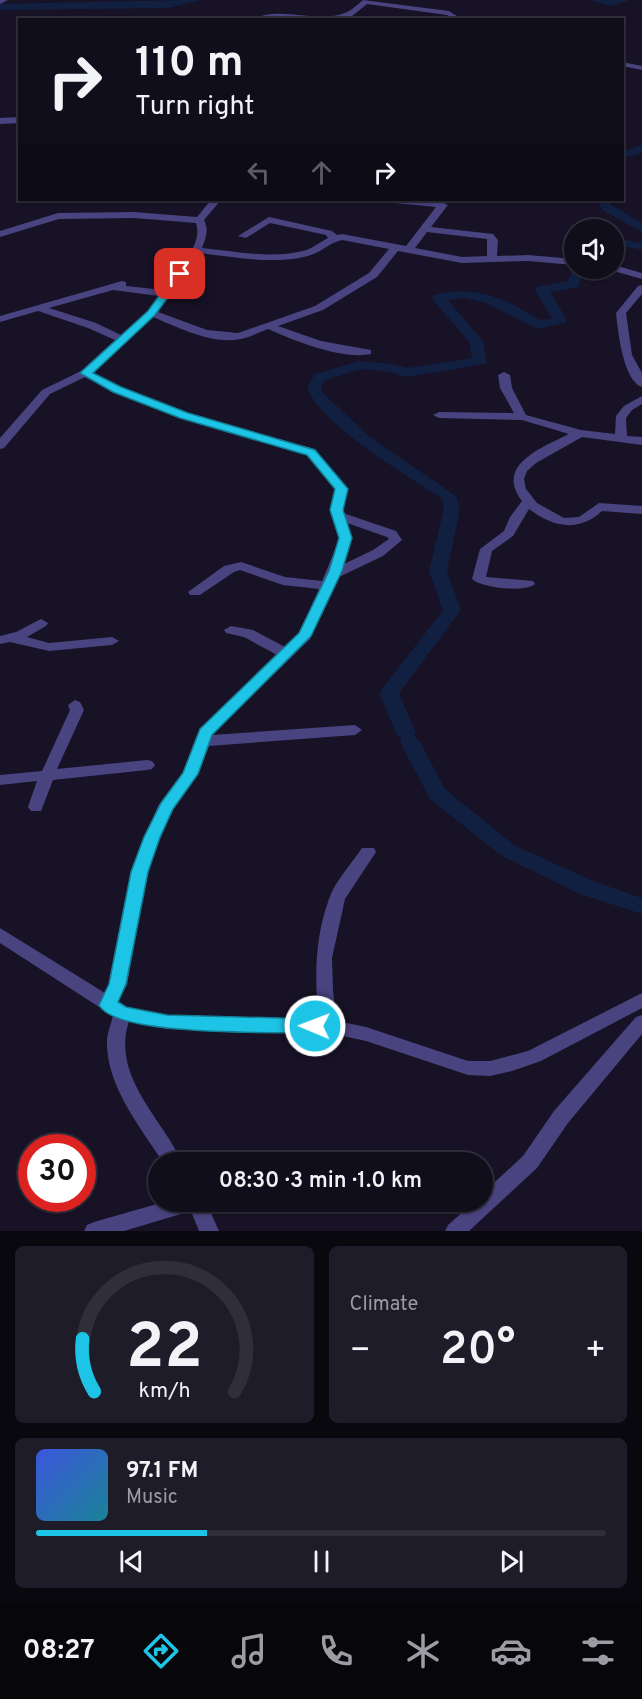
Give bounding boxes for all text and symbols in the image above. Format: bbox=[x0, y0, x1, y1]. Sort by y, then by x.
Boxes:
text: 110 m bbox=[135, 38, 244, 91]
icon: right bbox=[36, 42, 114, 120]
text: Turn right bbox=[135, 90, 254, 124]
icon: left bbox=[242, 156, 275, 189]
icon: ahead bbox=[305, 156, 338, 189]
icon: right bbox=[368, 156, 401, 189]
map controls bbox=[564, 219, 624, 279]
button: sound bbox=[564, 219, 624, 279]
pin bbox=[154, 248, 205, 299]
icon: arrive bbox=[163, 257, 196, 290]
position arrow bbox=[283, 994, 347, 1058]
speed limit sign: 30 bbox=[18, 1134, 96, 1212]
text: 08:30 · 3 min · 1.0 km bbox=[219, 1168, 422, 1195]
text: Climate bbox=[350, 1292, 418, 1318]
text: 22 bbox=[126, 1311, 202, 1390]
text: 20° bbox=[440, 1323, 516, 1380]
text: − bbox=[350, 1331, 371, 1373]
text: + bbox=[585, 1331, 606, 1373]
text: km/h bbox=[138, 1378, 190, 1405]
text: 97.1 FM bbox=[126, 1458, 198, 1485]
text: Music bbox=[126, 1485, 178, 1511]
icon: previous bbox=[115, 1545, 148, 1578]
icon: pause bbox=[305, 1545, 338, 1578]
icon: next bbox=[495, 1545, 528, 1578]
icon: directions bbox=[140, 1630, 182, 1672]
icon: music bbox=[228, 1630, 270, 1672]
icon: phone bbox=[315, 1630, 357, 1672]
icon: climate bbox=[402, 1630, 444, 1672]
icon: car bbox=[490, 1630, 532, 1672]
icon: filters bbox=[577, 1630, 619, 1672]
text: 08:27 bbox=[23, 1634, 95, 1668]

